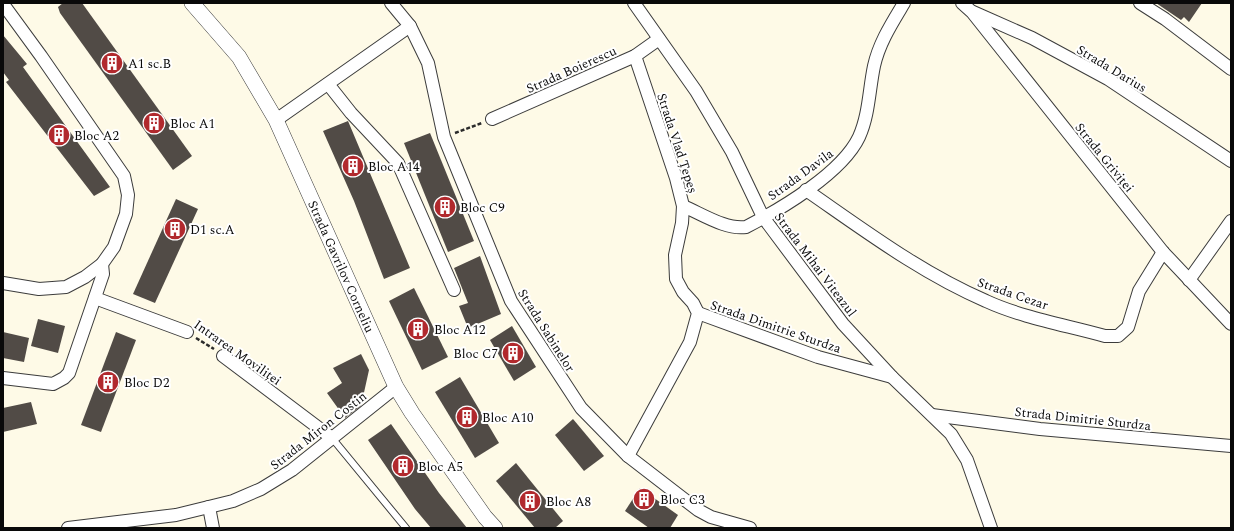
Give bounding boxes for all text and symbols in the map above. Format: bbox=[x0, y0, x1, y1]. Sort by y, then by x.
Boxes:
street label: Strada Darius bbox=[1073, 40, 1150, 98]
street label: Strada Boierescu bbox=[523, 41, 620, 99]
building icon: A1 sc.B bbox=[99, 50, 125, 76]
place label: A1 sc.B bbox=[128, 54, 171, 74]
street label: Strada Vlad Țepeș bbox=[651, 91, 703, 196]
building icon: Bloc A1 bbox=[141, 110, 167, 136]
place label: Bloc A1 bbox=[170, 114, 215, 134]
street label: Strada Griviței bbox=[1070, 118, 1139, 197]
building icon: Bloc A2 bbox=[46, 122, 72, 148]
place label: Bloc A2 bbox=[74, 126, 119, 146]
street label: Strada Davila bbox=[763, 144, 838, 206]
building icon: Bloc A14 bbox=[340, 153, 366, 179]
place label: Bloc A14 bbox=[368, 157, 420, 177]
building icon: Bloc C9 bbox=[432, 194, 458, 220]
street label: Strada Gavrilov Corneliu bbox=[302, 197, 379, 336]
place label: Bloc C9 bbox=[460, 198, 505, 218]
street label: Strada Mihai Viteazul bbox=[769, 208, 861, 321]
building icon: D1 sc.A bbox=[162, 216, 188, 242]
place label: D1 sc.A bbox=[190, 220, 235, 240]
street label: Strada Cezar bbox=[975, 272, 1051, 315]
street label: Strada Sabinelor bbox=[513, 285, 580, 376]
street label: Strada Dimitrie Sturdza bbox=[708, 295, 844, 359]
street label: Intrarea Moviliței bbox=[190, 315, 285, 390]
building icon: Bloc A12 bbox=[405, 316, 431, 342]
place label: Bloc A12 bbox=[434, 320, 486, 340]
building icon: Bloc C7 bbox=[500, 340, 526, 366]
place label: Bloc C7 bbox=[453, 344, 498, 364]
building icon: Bloc D2 bbox=[95, 369, 121, 395]
place label: Bloc D2 bbox=[124, 373, 169, 393]
street label: Strada Miron Costin bbox=[266, 386, 372, 475]
street label: Strada Dimitrie Sturdza bbox=[1014, 402, 1153, 436]
building icon: Bloc A10 bbox=[454, 404, 480, 430]
place label: Bloc A10 bbox=[482, 408, 534, 428]
building icon: Bloc A5 bbox=[390, 453, 416, 479]
place label: Bloc A5 bbox=[418, 457, 463, 477]
building icon: Bloc C3 bbox=[631, 486, 657, 512]
building icon: Bloc A8 bbox=[517, 488, 543, 514]
place label: Bloc C3 bbox=[660, 490, 705, 510]
place label: Bloc A8 bbox=[546, 492, 591, 512]

